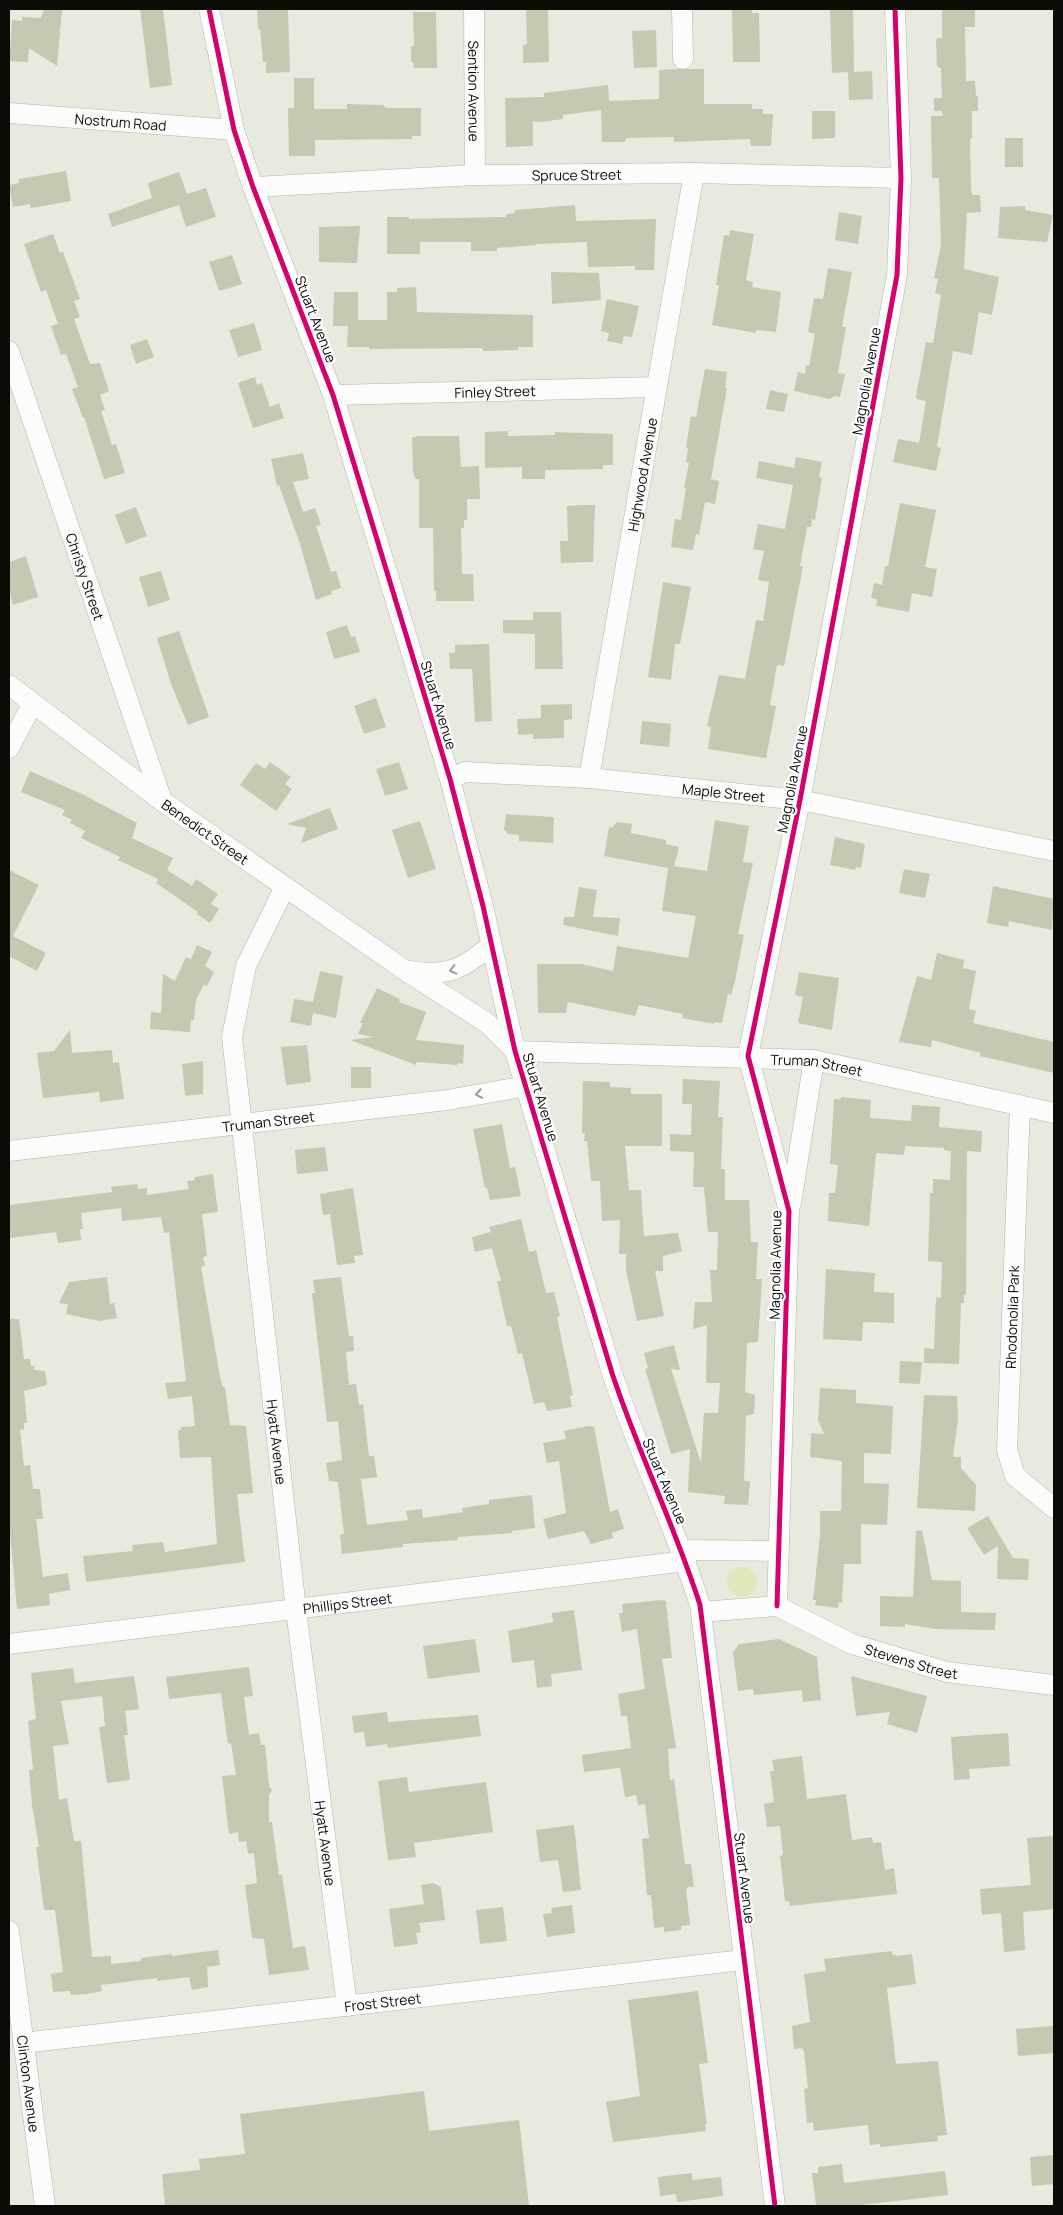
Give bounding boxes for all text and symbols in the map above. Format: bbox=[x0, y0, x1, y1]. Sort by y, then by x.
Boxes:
street label: Sention Avenue bbox=[465, 40, 484, 142]
street label: Nostrum Road bbox=[74, 108, 167, 134]
street label: Spruce Street bbox=[532, 164, 622, 184]
street label: Stuart Avenue bbox=[291, 273, 341, 365]
street label: Magnolia Avenue bbox=[847, 325, 885, 437]
street label: Finley Street bbox=[454, 380, 536, 402]
street label: Highwood Avenue bbox=[622, 416, 661, 533]
street label: Christy Street bbox=[62, 530, 109, 623]
street label: Stuart Avenue bbox=[417, 658, 461, 752]
street label: Magnolia Avenue bbox=[772, 723, 812, 835]
street label: Maple Street bbox=[681, 778, 766, 806]
street label: Benedict Street bbox=[158, 794, 253, 868]
one-way arrow bbox=[448, 964, 457, 975]
street label: Truman Street bbox=[770, 1049, 865, 1080]
street label: Stuart Avenue bbox=[519, 1050, 563, 1144]
one-way arrow bbox=[474, 1089, 483, 1099]
street label: Truman Street bbox=[221, 1106, 316, 1136]
street label: Magnolia Avenue bbox=[765, 1210, 785, 1320]
street label: Rhodonolia Park bbox=[1001, 1264, 1023, 1369]
street label: Hyatt Avenue bbox=[263, 1398, 291, 1486]
street label: Stuart Avenue bbox=[638, 1435, 692, 1527]
street label: Phillips Street bbox=[302, 1588, 393, 1617]
street label: Stevens Street bbox=[862, 1639, 959, 1683]
street label: Hyatt Avenue bbox=[311, 1799, 341, 1887]
street label: Stuart Avenue bbox=[730, 1831, 760, 1925]
street label: Frost Street bbox=[343, 1988, 422, 2015]
street label: Clinton Avenue bbox=[13, 2034, 45, 2133]

